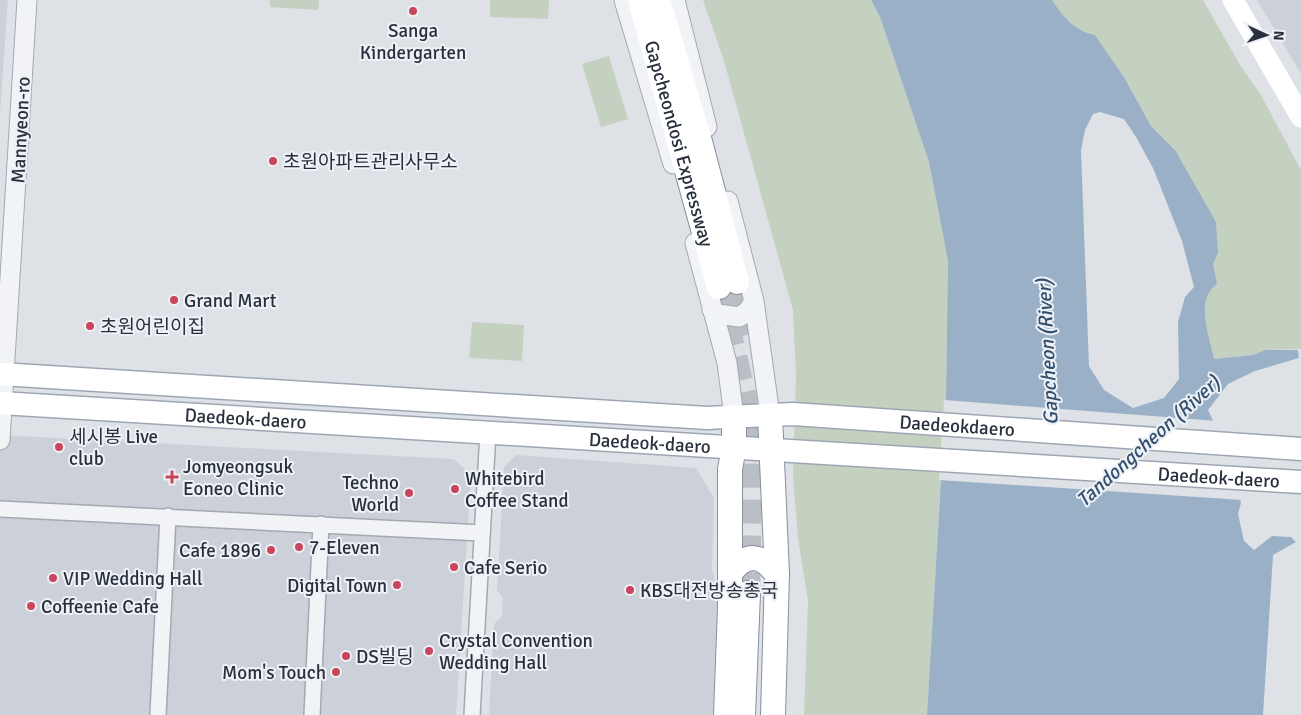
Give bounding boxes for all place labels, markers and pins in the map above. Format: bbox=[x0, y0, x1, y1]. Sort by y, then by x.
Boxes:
marker: Sanga Kindergarten bbox=[407, 5, 419, 17]
place label: Sanga Kindergarten bbox=[360, 19, 466, 65]
place label: 초원아파트관리사무소 bbox=[283, 150, 458, 174]
marker: 초원아파트관리사무소 bbox=[267, 155, 279, 167]
place label: Grand Mart bbox=[184, 289, 277, 313]
marker: Grand Mart bbox=[168, 294, 180, 306]
place label: 초원어린이집 bbox=[100, 315, 205, 339]
marker: 초원어린이집 bbox=[84, 320, 96, 332]
place label: 세시봉 Live club bbox=[69, 425, 158, 471]
marker: 세시봉 Live club bbox=[53, 441, 65, 453]
place label: Jomyeongsuk Eoneo Clinic bbox=[183, 455, 293, 501]
place label: Whitebird Coffee Stand bbox=[465, 467, 569, 513]
marker: Jomyeongsuk Eoneo Clinic bbox=[165, 470, 179, 484]
place label: Techno World bbox=[342, 471, 399, 517]
marker: Whitebird Coffee Stand bbox=[449, 483, 461, 495]
marker: Techno World bbox=[403, 487, 415, 499]
place label: 7-Eleven bbox=[309, 536, 380, 560]
place label: Cafe 1896 bbox=[179, 539, 261, 563]
marker: 7-Eleven bbox=[293, 541, 305, 553]
marker: Cafe 1896 bbox=[265, 544, 277, 556]
place label: Cafe Serio bbox=[464, 556, 547, 580]
marker: Cafe Serio bbox=[448, 561, 460, 573]
place label: VIP Wedding Hall bbox=[63, 567, 203, 591]
marker: VIP Wedding Hall bbox=[47, 572, 59, 584]
place label: Digital Town bbox=[287, 574, 387, 598]
marker: Digital Town bbox=[391, 579, 403, 591]
place label: KBS대전방송총국 bbox=[640, 579, 778, 603]
marker: KBS대전방송총국 bbox=[624, 584, 636, 596]
place label: Coffeenie Cafe bbox=[41, 595, 159, 619]
marker: Coffeenie Cafe bbox=[25, 600, 37, 612]
place label: Crystal Convention Wedding Hall bbox=[439, 629, 593, 675]
place label: DS빌딩 bbox=[356, 645, 414, 669]
marker: Crystal Convention Wedding Hall bbox=[423, 645, 435, 657]
marker: DS빌딩 bbox=[340, 650, 352, 662]
place label: Mom's Touch bbox=[222, 661, 326, 685]
marker: Mom's Touch bbox=[330, 666, 342, 678]

